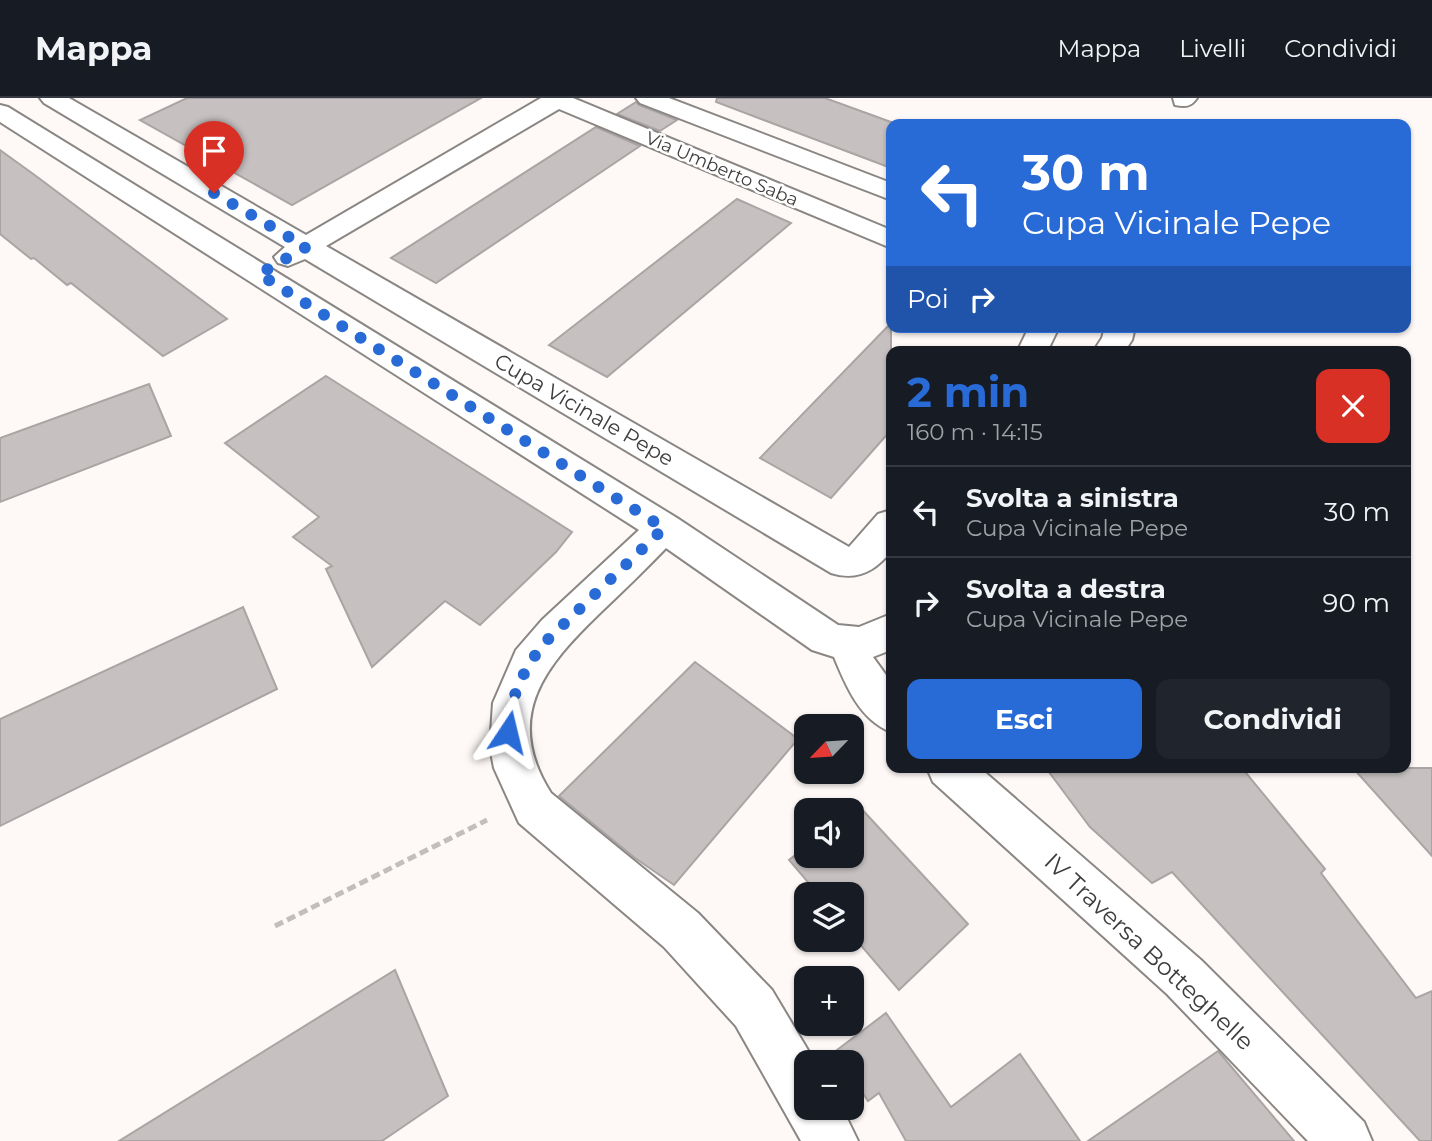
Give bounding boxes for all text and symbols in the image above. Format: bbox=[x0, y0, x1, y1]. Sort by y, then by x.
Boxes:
text: Mappa bbox=[35, 28, 152, 68]
text: Mappa bbox=[1058, 34, 1141, 63]
text: Livelli bbox=[1179, 34, 1246, 63]
text: Condividi bbox=[1284, 34, 1397, 63]
pin bbox=[184, 121, 244, 193]
street label: Via Umberto Saba bbox=[642, 127, 802, 211]
icon: arrive bbox=[195, 132, 233, 170]
text: 30 m bbox=[1022, 143, 1150, 202]
icon: left bbox=[907, 147, 998, 238]
text: Cupa Vicinale Pepe bbox=[1022, 203, 1331, 242]
icon: right bbox=[963, 280, 1001, 318]
text: Poi bbox=[907, 283, 949, 315]
street label: Cupa Vicinale Pepe bbox=[490, 348, 678, 471]
text: 2 min bbox=[907, 366, 1029, 418]
button: close bbox=[1316, 369, 1390, 443]
text: 160 m · 14:15 bbox=[907, 418, 1043, 446]
text: Svolta a sinistra bbox=[966, 482, 1179, 514]
icon: left bbox=[907, 493, 945, 531]
text: 30 m bbox=[1324, 496, 1390, 528]
text: Cupa Vicinale Pepe bbox=[966, 514, 1188, 542]
text: Svolta a destra bbox=[966, 573, 1166, 605]
icon: right bbox=[907, 584, 945, 622]
text: 90 m bbox=[1323, 587, 1390, 619]
text: Cupa Vicinale Pepe bbox=[966, 605, 1188, 633]
button: Esci bbox=[907, 679, 1142, 759]
button: Condividi bbox=[1156, 679, 1390, 759]
position arrow bbox=[471, 695, 545, 769]
north arrow bbox=[794, 714, 864, 784]
map controls bbox=[794, 714, 864, 1120]
button: sound bbox=[794, 798, 864, 868]
street label: IV Traversa Botteghelle bbox=[1039, 847, 1260, 1056]
button: layers bbox=[794, 882, 864, 952]
button: + bbox=[794, 966, 864, 1036]
button: − bbox=[794, 1050, 864, 1120]

